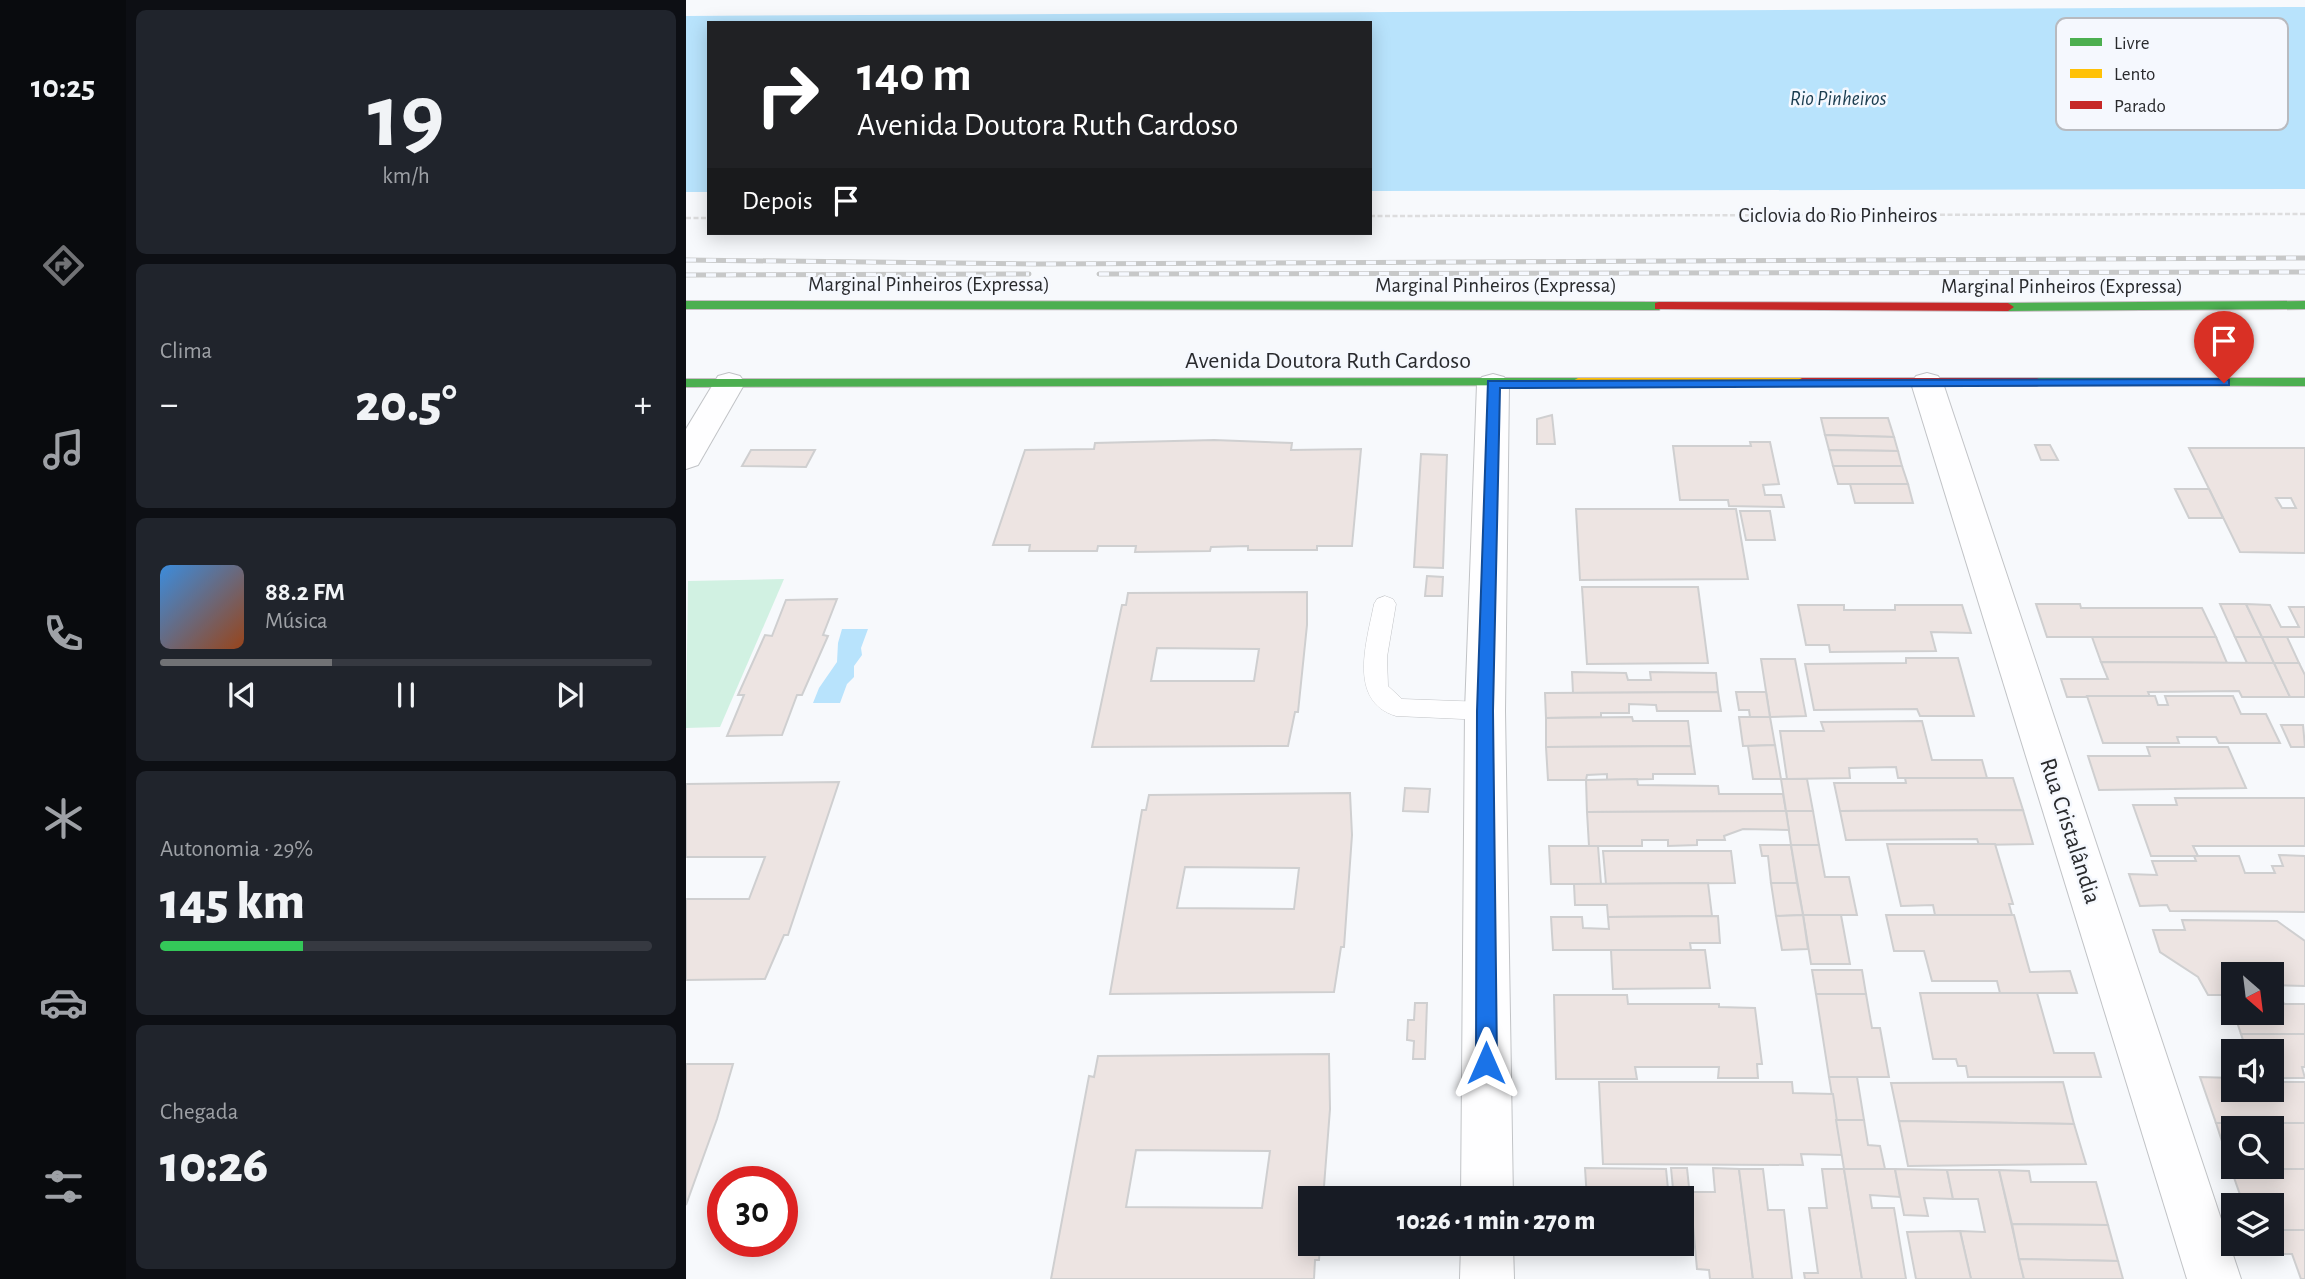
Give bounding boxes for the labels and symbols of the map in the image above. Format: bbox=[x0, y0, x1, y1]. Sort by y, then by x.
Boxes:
legend bbox=[2056, 18, 2288, 130]
text: Livre bbox=[2114, 34, 2149, 53]
text: Lento bbox=[2114, 65, 2155, 84]
water label: Rio Pinheiros bbox=[1790, 88, 1887, 109]
text: Parado bbox=[2114, 97, 2166, 116]
street label: Ciclovia do Rio Pinheiros bbox=[1739, 205, 1937, 226]
street label: Marginal Pinheiros (Expressa) bbox=[808, 274, 1050, 295]
street label: Marginal Pinheiros (Expressa) bbox=[1375, 275, 1617, 296]
street label: Marginal Pinheiros (Expressa) bbox=[1941, 276, 2183, 297]
pin bbox=[2194, 311, 2254, 383]
street label: Avenida Doutora Ruth Cardoso bbox=[1185, 349, 1471, 373]
street label: Rua Cristalândia bbox=[2035, 755, 2105, 907]
north arrow bbox=[2221, 962, 2284, 1026]
position arrow bbox=[1449, 1026, 1523, 1100]
speed limit sign: 30 bbox=[707, 1166, 798, 1257]

